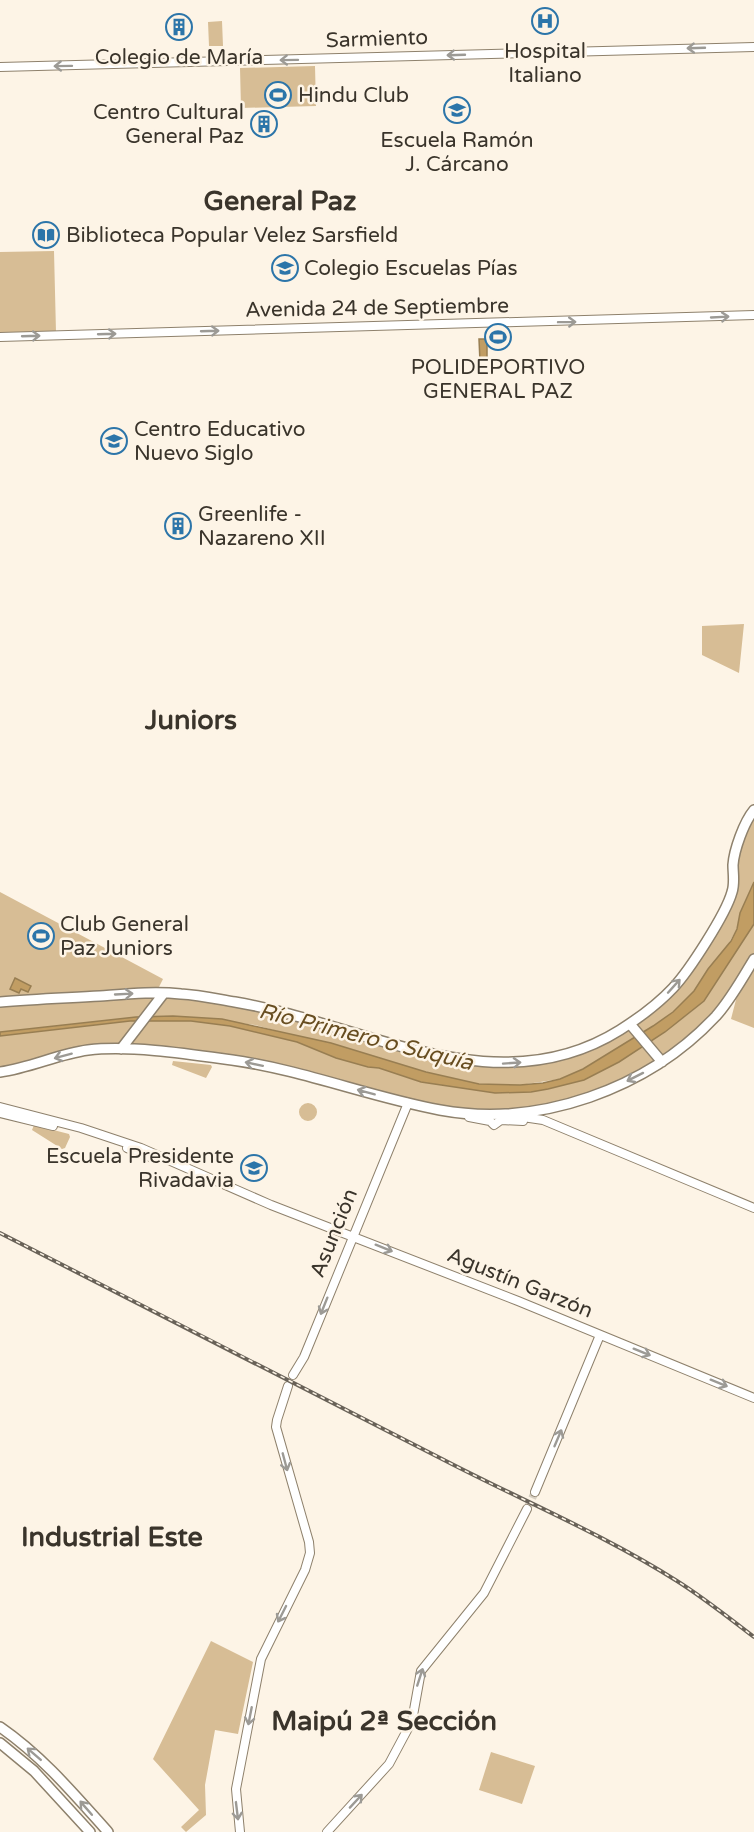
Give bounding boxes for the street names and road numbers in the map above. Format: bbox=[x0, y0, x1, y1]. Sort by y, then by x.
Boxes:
street label: Sarmiento bbox=[325, 25, 429, 53]
street label: Avenida 24 de Septiembre bbox=[245, 293, 509, 323]
street label: Asunción bbox=[305, 1185, 363, 1281]
street label: Agustín Garzón bbox=[444, 1242, 596, 1324]

